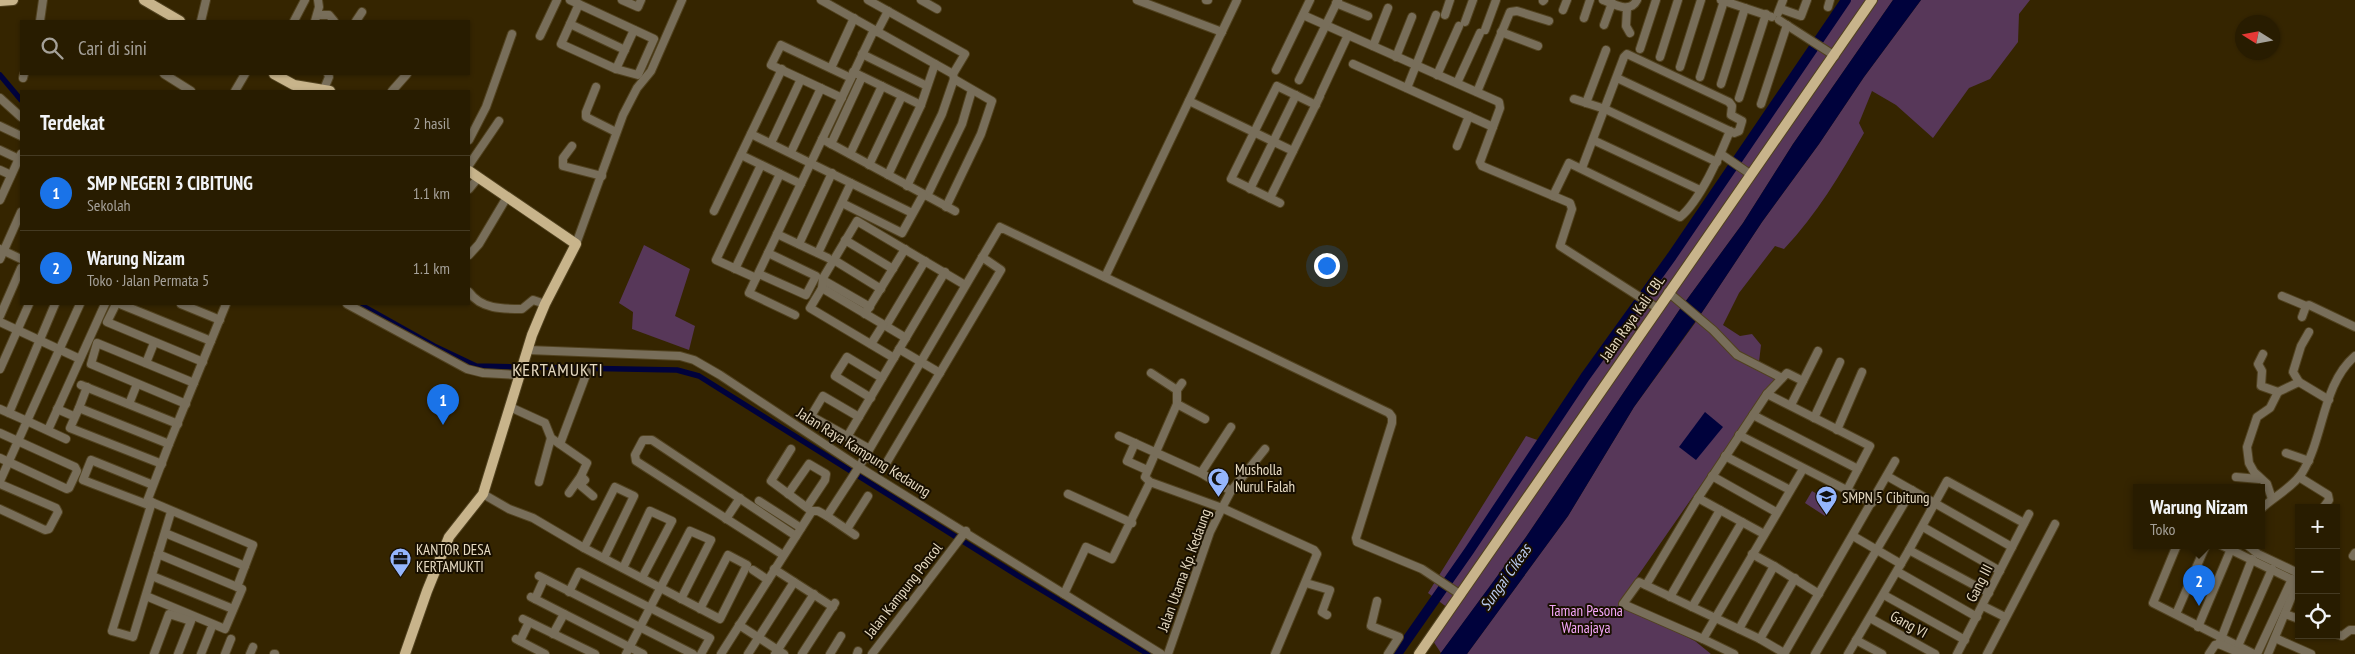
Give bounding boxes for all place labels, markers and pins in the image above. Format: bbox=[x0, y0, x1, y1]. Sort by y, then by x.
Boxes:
pin: 1 bbox=[427, 384, 459, 425]
place label: Musholla Nurul Falah bbox=[1235, 460, 1295, 496]
mosque icon: Musholla Nurul Falah bbox=[1207, 466, 1231, 497]
school or university icon: SMPN 5 Cibitung bbox=[1814, 485, 1838, 516]
place label: SMPN 5 Cibitung bbox=[1842, 488, 1930, 507]
place label: KANTOR DESA KERTAMUKTI bbox=[416, 540, 492, 576]
office icon: KANTOR DESA KERTAMUKTI bbox=[388, 546, 412, 577]
pin: 2 bbox=[2183, 565, 2215, 606]

